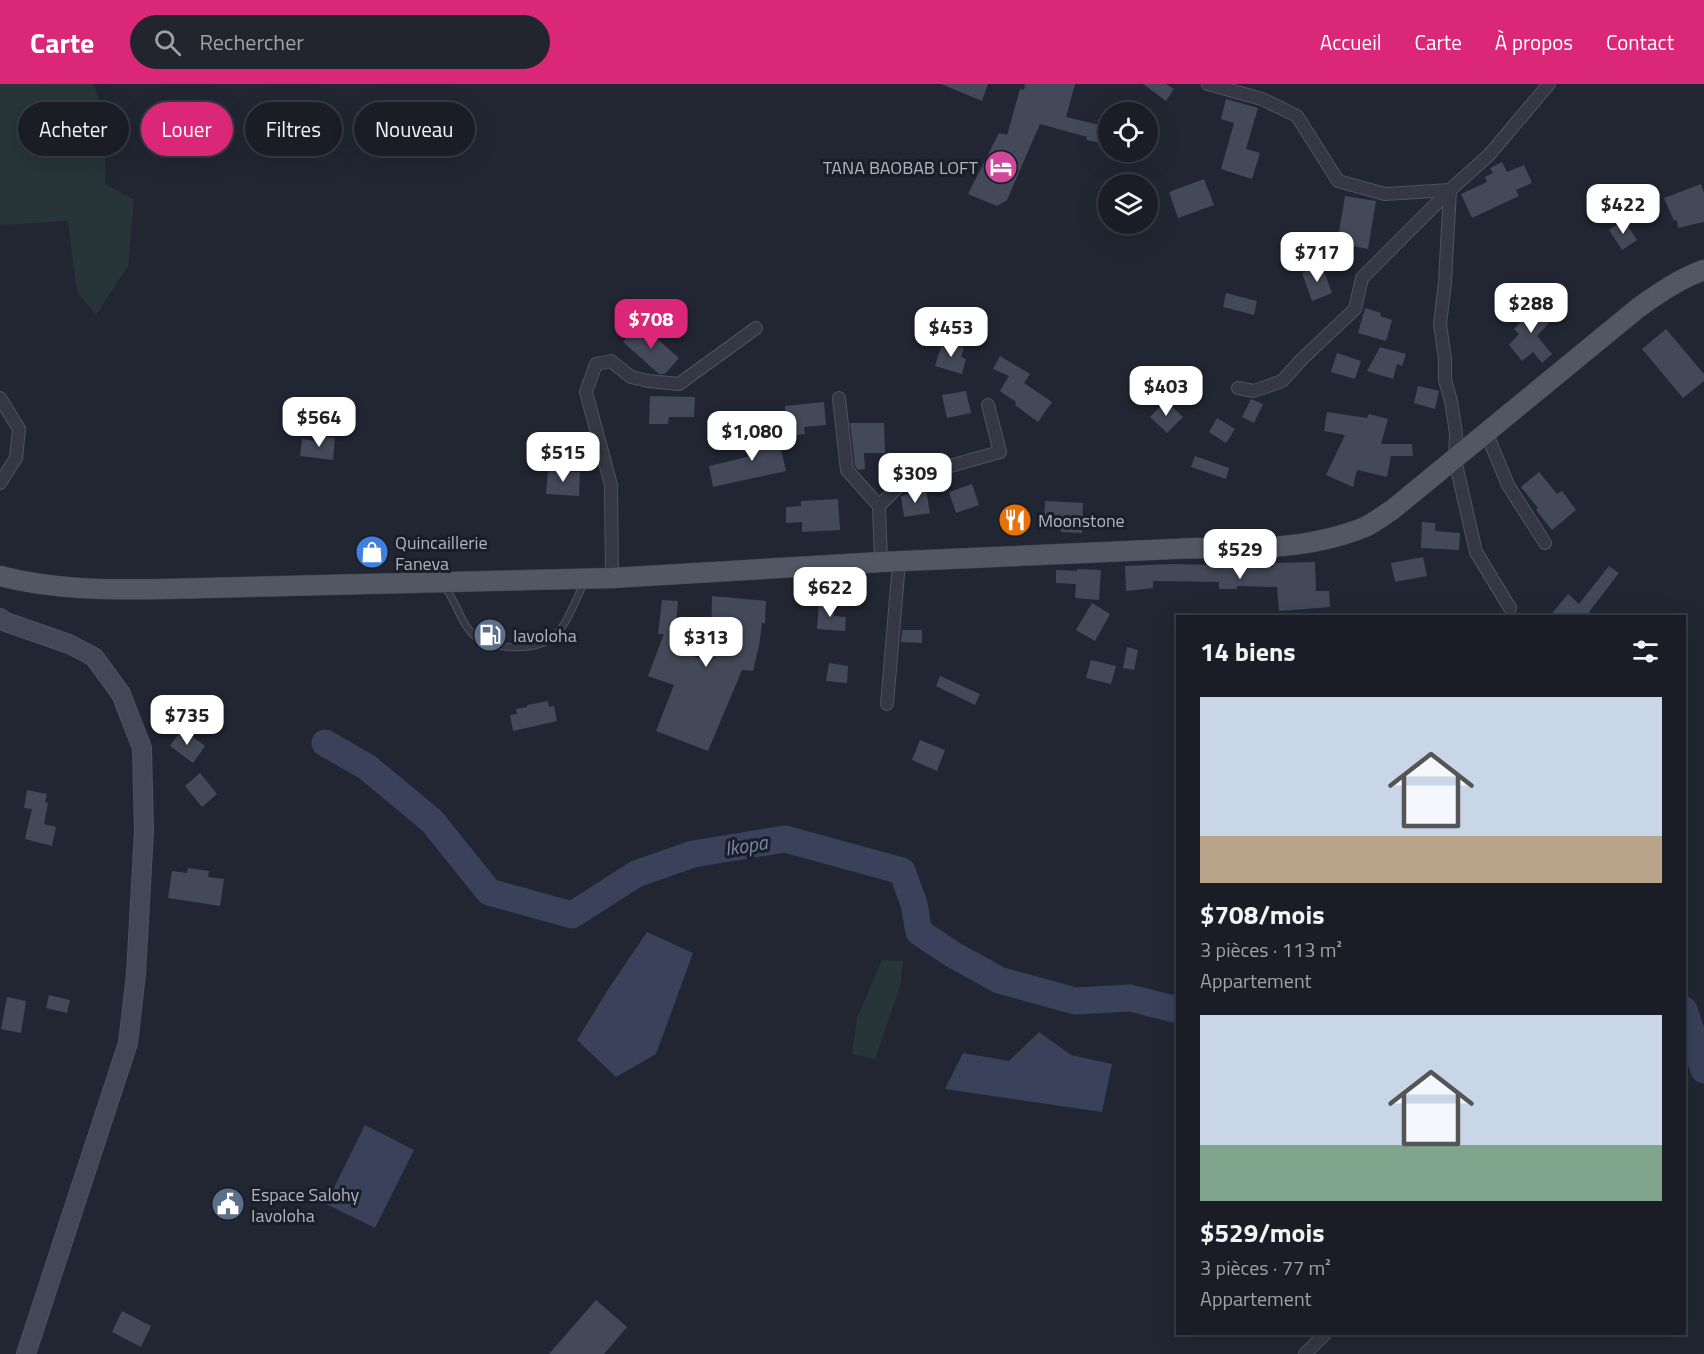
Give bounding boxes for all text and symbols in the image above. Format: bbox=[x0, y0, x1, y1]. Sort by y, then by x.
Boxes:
search box bbox=[130, 15, 550, 69]
text: Carte bbox=[30, 21, 94, 64]
text: Rechercher bbox=[199, 25, 304, 59]
icon: search bbox=[151, 26, 184, 59]
text: Accueil bbox=[1320, 26, 1382, 58]
text: Carte bbox=[1415, 26, 1462, 58]
text: À propos bbox=[1495, 26, 1573, 58]
text: Contact bbox=[1606, 26, 1674, 58]
chip: Acheter bbox=[18, 102, 129, 156]
chip: Louer bbox=[141, 102, 233, 156]
chip: Filtres bbox=[245, 102, 342, 156]
chip: Nouveau bbox=[354, 102, 475, 156]
map controls bbox=[1098, 102, 1158, 234]
button: locate bbox=[1098, 102, 1158, 162]
hotel icon: TANA BAOBAB LOFT bbox=[983, 149, 1019, 185]
place label: TANA BAOBAB LOFT bbox=[823, 154, 979, 181]
button: layers bbox=[1098, 174, 1158, 234]
pin: $422 bbox=[1587, 184, 1659, 235]
text: $422 bbox=[1601, 188, 1645, 219]
pin: $717 bbox=[1281, 232, 1353, 283]
text: $717 bbox=[1295, 236, 1339, 267]
pin: $288 bbox=[1495, 283, 1567, 334]
text: $288 bbox=[1509, 287, 1553, 318]
pin: $708 bbox=[615, 299, 687, 350]
text: $708 bbox=[629, 303, 673, 334]
pin: $453 bbox=[915, 307, 987, 358]
text: $453 bbox=[929, 311, 973, 342]
pin: $403 bbox=[1130, 366, 1202, 417]
text: $403 bbox=[1144, 370, 1188, 401]
pin: $564 bbox=[283, 397, 355, 448]
text: $564 bbox=[297, 401, 341, 432]
pin: $1,080 bbox=[703, 411, 801, 462]
text: $1,080 bbox=[721, 415, 783, 446]
pin: $515 bbox=[527, 432, 599, 483]
text: $515 bbox=[541, 436, 585, 467]
pin: $309 bbox=[879, 453, 951, 504]
text: $309 bbox=[893, 457, 937, 488]
restaurant icon: Moonstone bbox=[997, 502, 1033, 538]
place label: Moonstone bbox=[1038, 507, 1125, 534]
place label: Quincaillerie Faneva bbox=[395, 529, 488, 577]
pin: $529 bbox=[1204, 529, 1276, 580]
text: $529 bbox=[1218, 533, 1262, 564]
shop icon: Quincaillerie Faneva bbox=[354, 534, 390, 570]
pin: $622 bbox=[794, 567, 866, 618]
text: $622 bbox=[808, 571, 852, 602]
fuel station icon: Iavoloha bbox=[472, 617, 508, 653]
pin: $313 bbox=[670, 617, 742, 668]
text: $313 bbox=[684, 621, 728, 652]
place label: Iavoloha bbox=[513, 622, 577, 649]
text: 14 biens bbox=[1200, 632, 1296, 671]
icon: filters bbox=[1629, 635, 1662, 668]
pin: $735 bbox=[151, 695, 223, 746]
text: $735 bbox=[165, 699, 209, 730]
icon: home bbox=[1377, 736, 1485, 844]
water label: Ikopa bbox=[722, 826, 771, 864]
text: $708/mois bbox=[1200, 895, 1324, 934]
text: 3 pièces · 113 m² bbox=[1200, 934, 1342, 965]
text: Appartement bbox=[1200, 965, 1312, 996]
icon: home bbox=[1377, 1054, 1485, 1162]
place label: Espace Salohy Iavoloha bbox=[251, 1181, 360, 1229]
public building icon: Espace Salohy Iavoloha bbox=[210, 1186, 246, 1222]
text: $529/mois bbox=[1200, 1213, 1324, 1252]
text: 3 pièces · 77 m² bbox=[1200, 1252, 1331, 1283]
text: Appartement bbox=[1200, 1283, 1312, 1314]

